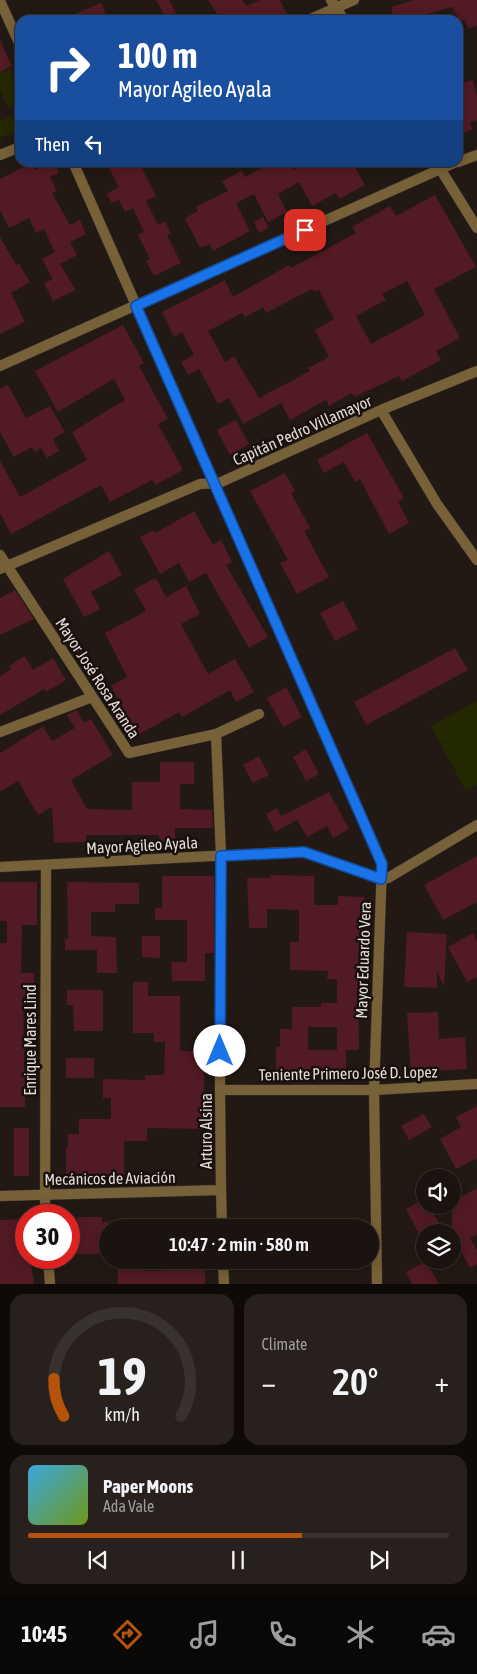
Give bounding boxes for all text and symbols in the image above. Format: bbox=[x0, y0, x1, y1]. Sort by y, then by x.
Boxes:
icon: right bbox=[35, 35, 100, 100]
text: 100 m bbox=[118, 35, 197, 75]
text: Mayor Agileo Ayala bbox=[118, 76, 272, 102]
icon: left bbox=[80, 130, 108, 158]
text: Then bbox=[35, 133, 70, 155]
pin bbox=[284, 209, 326, 251]
icon: arrive bbox=[291, 216, 319, 244]
street label: Capitán Pedro Villamayor bbox=[230, 391, 375, 470]
street label: Mayor José Rosa Aranda bbox=[51, 614, 144, 742]
street label: Mayor Agileo Ayala bbox=[86, 833, 198, 858]
street label: Mayor Eduardo Vera bbox=[352, 901, 375, 1019]
street label: Enrique Mares Lind bbox=[21, 985, 40, 1095]
position arrow bbox=[193, 1024, 245, 1076]
street label: Teniente Primero José D. Lopez bbox=[258, 1062, 438, 1085]
street label: Arturo Alsina bbox=[197, 1093, 215, 1169]
street label: Mecánicos de Aviación bbox=[44, 1168, 176, 1188]
map controls bbox=[416, 1169, 461, 1269]
button: sound bbox=[416, 1169, 461, 1214]
speed limit sign: 30 bbox=[15, 1204, 80, 1269]
button: layers bbox=[416, 1224, 461, 1269]
text: 10:47 · 2 min · 580 m bbox=[169, 1233, 309, 1255]
text: Climate bbox=[262, 1335, 307, 1353]
text: 19 bbox=[97, 1346, 146, 1406]
text: 20° bbox=[332, 1360, 378, 1403]
text: − bbox=[262, 1366, 276, 1398]
text: + bbox=[434, 1366, 449, 1398]
text: km/h bbox=[104, 1404, 139, 1425]
text: Paper Moons bbox=[103, 1475, 193, 1497]
text: Ada Vale bbox=[103, 1497, 154, 1515]
icon: previous bbox=[84, 1546, 112, 1574]
icon: pause bbox=[224, 1546, 252, 1574]
icon: next bbox=[365, 1546, 393, 1574]
icon: directions bbox=[110, 1617, 145, 1652]
icon: music bbox=[187, 1617, 222, 1652]
icon: phone bbox=[265, 1617, 300, 1652]
icon: climate bbox=[343, 1617, 378, 1652]
icon: car bbox=[421, 1617, 456, 1652]
text: 10:45 bbox=[21, 1621, 67, 1647]

